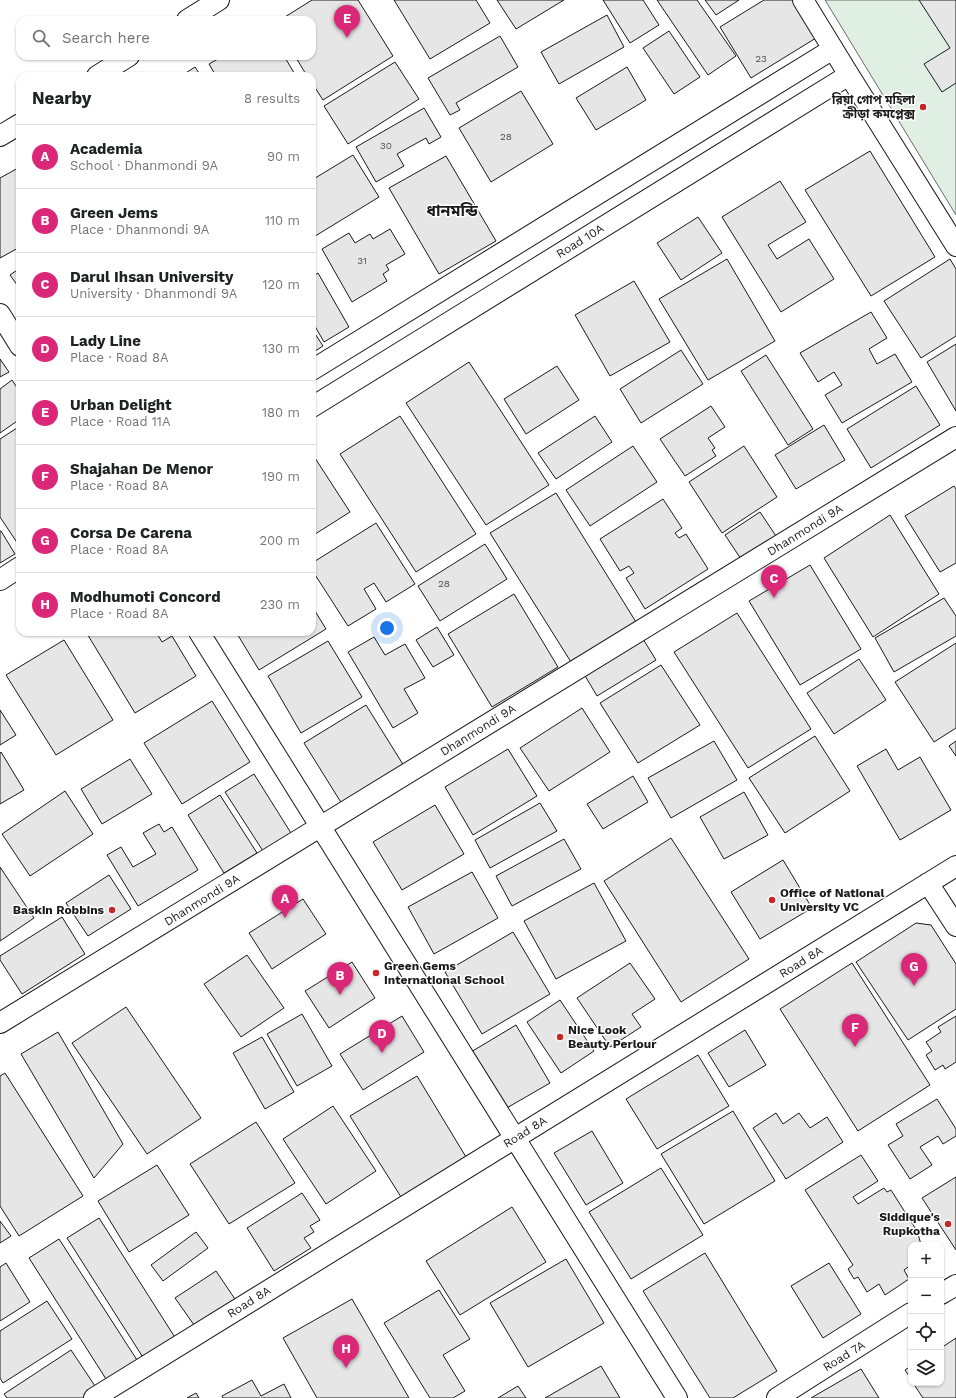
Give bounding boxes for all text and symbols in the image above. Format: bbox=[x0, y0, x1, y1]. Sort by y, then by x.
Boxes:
pin: E bbox=[334, 5, 360, 38]
search box bbox=[16, 16, 316, 60]
icon: search bbox=[30, 27, 52, 49]
text: Search here bbox=[62, 29, 150, 47]
house number: 23 bbox=[755, 53, 767, 64]
text: Nearby bbox=[32, 88, 91, 108]
text: 8 results bbox=[244, 91, 300, 106]
place label: রিয়া গোপ মহিলা ক্রীড়া কমপ্লেক্স bbox=[831, 92, 916, 121]
marker: রিয়া গোপ মহিলা ক্রীড়া কমপ্লেক্স bbox=[918, 102, 928, 112]
house number: 28 bbox=[500, 131, 512, 142]
text: Academia bbox=[70, 140, 142, 158]
house number: 30 bbox=[380, 140, 392, 151]
text: A bbox=[41, 149, 49, 164]
text: 90 m bbox=[267, 149, 300, 164]
text: School · Dhanmondi 9A bbox=[70, 158, 218, 173]
district label: ধানমন্ডি bbox=[426, 201, 479, 220]
text: Green Jems bbox=[70, 204, 158, 222]
text: B bbox=[41, 213, 49, 228]
text: 110 m bbox=[265, 213, 300, 228]
street label: Road 10A bbox=[554, 221, 606, 261]
text: Place · Dhanmondi 9A bbox=[70, 222, 209, 237]
house number: 31 bbox=[357, 255, 367, 266]
text: Darul Ihsan University bbox=[70, 268, 233, 286]
text: C bbox=[41, 277, 49, 292]
text: 120 m bbox=[262, 277, 300, 292]
text: University · Dhanmondi 9A bbox=[70, 286, 237, 301]
text: Lady Line bbox=[70, 332, 141, 350]
text: D bbox=[40, 341, 50, 356]
text: 130 m bbox=[262, 341, 300, 356]
text: Place · Road 8A bbox=[70, 350, 169, 365]
text: Urban Delight bbox=[70, 396, 172, 414]
text: E bbox=[41, 405, 49, 420]
text: 180 m bbox=[262, 405, 300, 420]
text: Place · Road 11A bbox=[70, 414, 170, 429]
text: Shajahan De Menor bbox=[70, 460, 213, 478]
text: F bbox=[41, 469, 49, 484]
text: 190 m bbox=[262, 469, 300, 484]
text: Place · Road 8A bbox=[70, 478, 169, 493]
street label: Dhanmondi 9A bbox=[765, 501, 845, 559]
text: Corsa De Carena bbox=[70, 524, 192, 542]
text: G bbox=[40, 533, 50, 548]
text: 200 m bbox=[259, 533, 300, 548]
text: Place · Road 8A bbox=[70, 542, 169, 557]
pin: C bbox=[761, 565, 787, 598]
house number: 28 bbox=[438, 578, 450, 589]
text: Modhumoti Concord bbox=[70, 588, 221, 606]
text: H bbox=[40, 597, 50, 612]
text: 230 m bbox=[260, 597, 300, 612]
text: Place · Road 8A bbox=[70, 606, 169, 621]
your location bbox=[377, 618, 397, 638]
street label: Dhanmondi 9A bbox=[438, 701, 518, 759]
street label: Dhanmondi 9A bbox=[162, 871, 242, 929]
pin: A bbox=[272, 885, 298, 918]
place label: Office of National University VC bbox=[780, 886, 885, 914]
marker: Office of National University VC bbox=[767, 895, 777, 905]
place label: Baskin Robbins bbox=[13, 903, 105, 917]
marker: Baskin Robbins bbox=[107, 905, 117, 915]
street label: Road 8A bbox=[777, 943, 825, 981]
pin: G bbox=[901, 953, 927, 986]
place label: Green Gems International School bbox=[384, 959, 505, 987]
pin: B bbox=[327, 962, 353, 995]
marker: Green Gems International School bbox=[371, 968, 381, 978]
pin: F bbox=[842, 1014, 868, 1047]
pin: D bbox=[369, 1020, 395, 1053]
place label: Nice Look Beauty Perlour bbox=[568, 1023, 657, 1051]
marker: Nice Look Beauty Perlour bbox=[555, 1032, 565, 1042]
street label: Road 8A bbox=[501, 1113, 549, 1151]
place label: Siddique's Rupkotha bbox=[879, 1210, 941, 1238]
marker: Siddique's Rupkotha bbox=[943, 1219, 953, 1229]
map controls bbox=[908, 1242, 944, 1386]
button: + bbox=[908, 1242, 944, 1278]
button: − bbox=[908, 1278, 944, 1314]
street label: Road 8A bbox=[225, 1283, 273, 1321]
button: locate bbox=[908, 1314, 944, 1350]
pin: H bbox=[333, 1335, 359, 1368]
street label: Road 7A bbox=[820, 1338, 868, 1374]
button: layers bbox=[908, 1350, 944, 1386]

